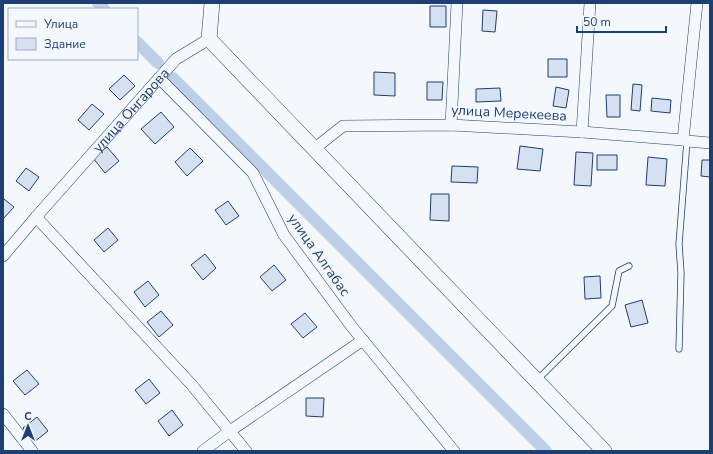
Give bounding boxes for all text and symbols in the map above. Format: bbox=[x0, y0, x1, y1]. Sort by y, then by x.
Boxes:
legend bbox=[8, 8, 138, 60]
scale bar bbox=[577, 8, 666, 34]
text: 50 m bbox=[583, 14, 611, 30]
text: Улица bbox=[43, 16, 78, 32]
text: Здание bbox=[44, 36, 86, 52]
street label: улица Онгарова bbox=[88, 64, 173, 156]
street label: улица Мерекеева bbox=[451, 100, 567, 126]
street label: улица Алгабас bbox=[284, 210, 355, 300]
north arrow bbox=[8, 406, 48, 446]
text: С bbox=[24, 409, 32, 424]

